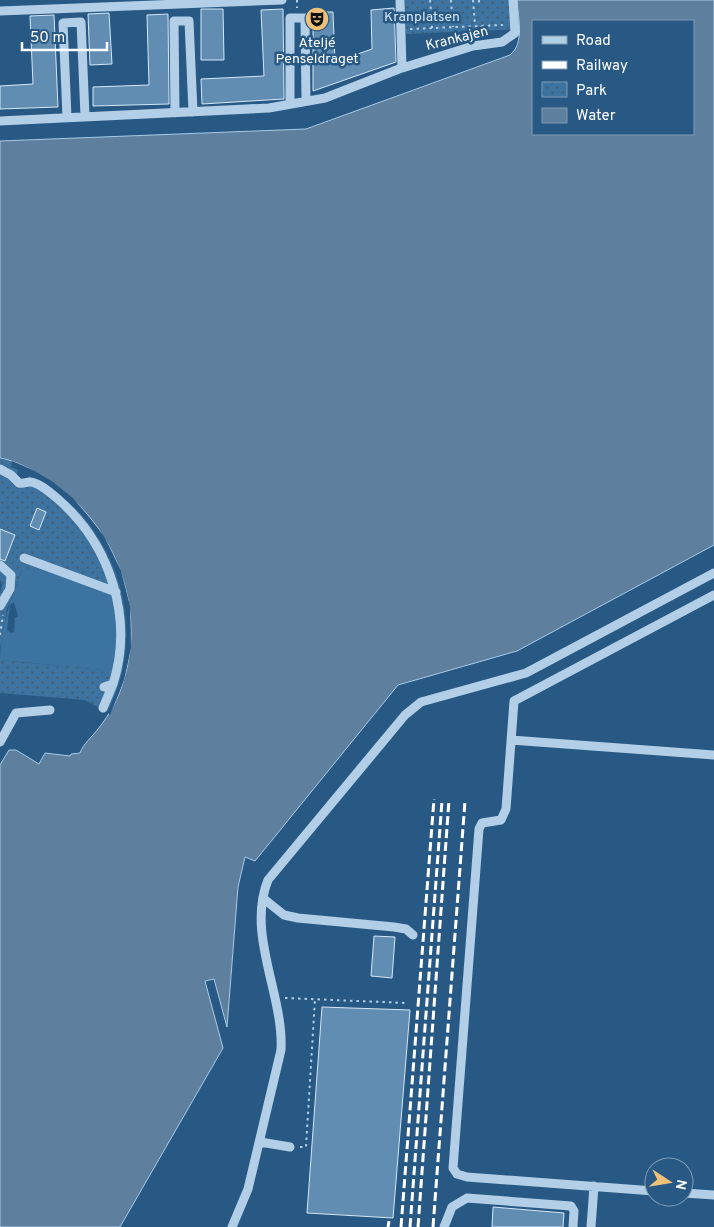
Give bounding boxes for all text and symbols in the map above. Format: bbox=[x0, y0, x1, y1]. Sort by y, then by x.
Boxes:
theatre icon: Ateljé Penseldraget bbox=[304, 6, 330, 32]
park label: Kranplatsen bbox=[384, 9, 460, 26]
scale bar bbox=[22, 20, 108, 52]
legend bbox=[532, 20, 694, 135]
street label: Krankajen bbox=[424, 23, 490, 55]
text: 50 m bbox=[30, 29, 65, 48]
text: Road bbox=[576, 32, 611, 51]
place label: Ateljé Penseldraget bbox=[275, 35, 359, 68]
text: Railway bbox=[576, 57, 628, 76]
text: Park bbox=[576, 82, 607, 101]
text: Water bbox=[576, 107, 616, 126]
north arrow bbox=[644, 1157, 694, 1207]
text: N bbox=[671, 1178, 690, 1191]

